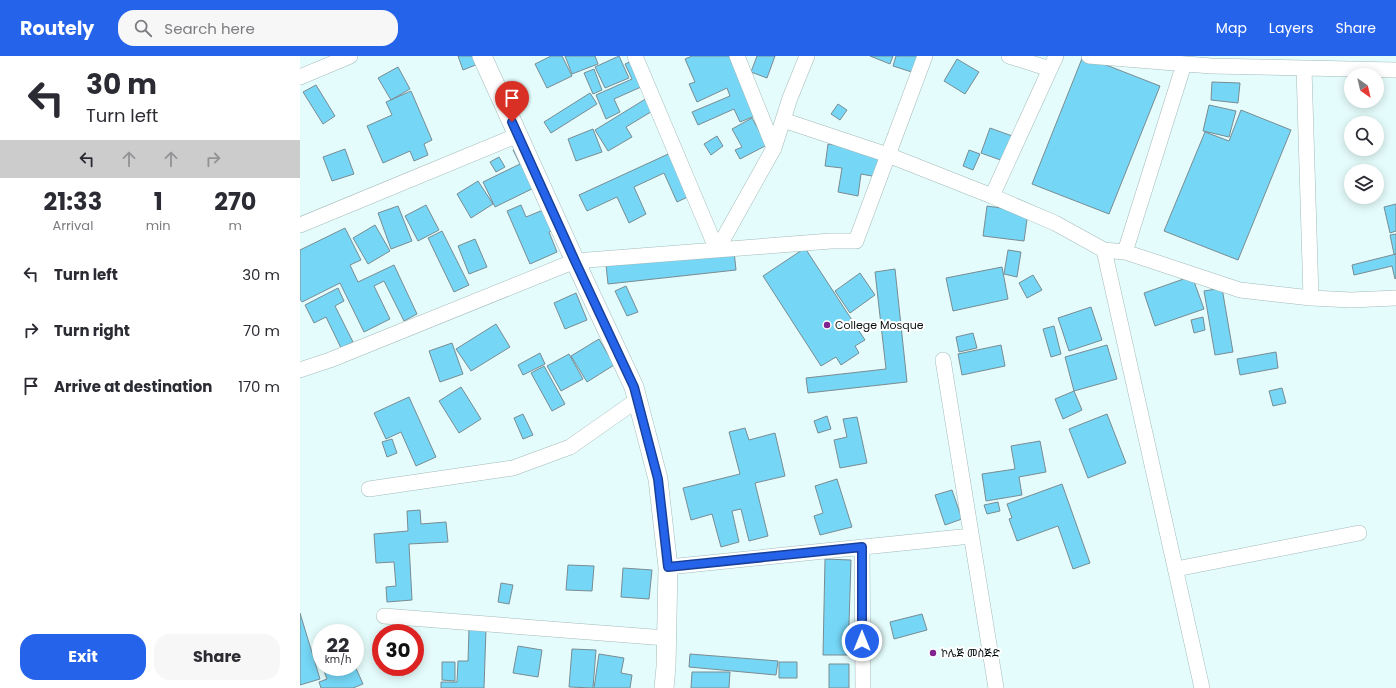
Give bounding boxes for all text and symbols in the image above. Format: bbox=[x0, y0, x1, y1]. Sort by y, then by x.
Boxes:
search box bbox=[118, 10, 398, 46]
text: Routely bbox=[20, 15, 94, 42]
icon: search bbox=[132, 17, 154, 39]
text: Search here bbox=[164, 18, 255, 39]
text: Map bbox=[1216, 18, 1247, 38]
text: Layers bbox=[1269, 18, 1313, 38]
text: Share bbox=[1335, 18, 1376, 38]
text: 30 m bbox=[86, 65, 157, 104]
north arrow bbox=[1344, 68, 1384, 108]
map controls bbox=[1344, 68, 1384, 204]
icon: left bbox=[20, 72, 72, 124]
pin bbox=[495, 81, 529, 122]
icon: arrive bbox=[501, 87, 523, 109]
text: Turn left bbox=[86, 103, 158, 128]
button: search bbox=[1344, 116, 1384, 156]
icon: left bbox=[76, 148, 98, 170]
icon: ahead bbox=[118, 148, 140, 170]
icon: ahead bbox=[160, 148, 182, 170]
icon: right bbox=[202, 148, 224, 170]
button: layers bbox=[1344, 164, 1384, 204]
text: 21:33 bbox=[44, 185, 102, 218]
text: 1 bbox=[154, 185, 163, 218]
text: 270 bbox=[214, 185, 256, 218]
text: Arrival bbox=[52, 216, 93, 235]
text: min bbox=[146, 216, 171, 235]
text: m bbox=[229, 216, 242, 235]
icon: left bbox=[20, 263, 42, 285]
text: Turn left bbox=[54, 264, 118, 285]
text: 30 m bbox=[242, 264, 280, 285]
place label: College Mosque bbox=[835, 317, 924, 333]
icon: right bbox=[20, 319, 42, 341]
text: Turn right bbox=[54, 320, 130, 341]
text: 70 m bbox=[243, 320, 280, 341]
marker: College Mosque bbox=[822, 320, 832, 330]
icon: arrive bbox=[20, 375, 42, 397]
text: Arrive at destination bbox=[54, 376, 212, 397]
text: 170 m bbox=[238, 376, 280, 397]
position arrow bbox=[841, 620, 883, 662]
speed limit sign: 30 bbox=[372, 624, 424, 676]
text: 22 bbox=[327, 631, 349, 659]
button: Exit bbox=[20, 634, 146, 680]
button: Share bbox=[154, 634, 280, 680]
place label: ኮሌጅ መስጅድ bbox=[941, 645, 1000, 661]
marker: ኮሌጅ መስጅድ bbox=[928, 648, 938, 658]
text: km/h bbox=[325, 652, 351, 667]

